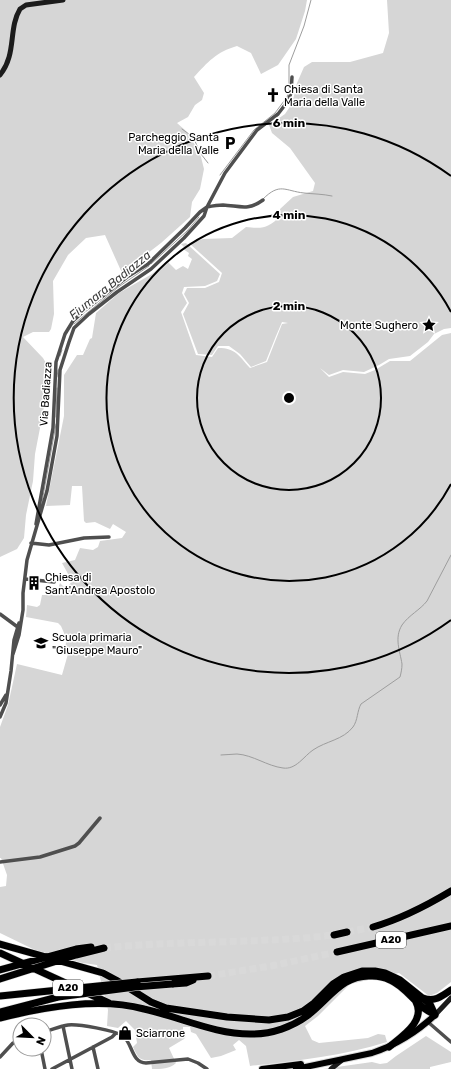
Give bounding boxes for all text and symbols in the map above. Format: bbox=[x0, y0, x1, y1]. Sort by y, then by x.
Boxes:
place label: Chiesa di Santa Maria della Valle bbox=[284, 83, 365, 109]
church icon: Chiesa di Santa Maria della Valle bbox=[265, 87, 281, 103]
text: 6 min bbox=[273, 116, 306, 130]
place label: Parcheggio Santa Maria della Valle bbox=[128, 131, 219, 157]
parking icon: Parcheggio Santa Maria della Valle bbox=[222, 135, 238, 151]
text: 4 min bbox=[273, 208, 306, 222]
water label: Fiumara Badiazza bbox=[66, 248, 154, 322]
text: 2 min bbox=[273, 299, 306, 313]
place icon: Monte Sughero bbox=[421, 317, 437, 333]
place label: Monte Sughero bbox=[340, 319, 418, 332]
street label: Via Badiazza bbox=[37, 361, 55, 427]
centre of rings bbox=[282, 391, 296, 405]
place label: Chiesa di Sant'Andrea Apostolo bbox=[45, 571, 155, 597]
building icon: Chiesa di Sant'Andrea Apostolo bbox=[26, 575, 42, 591]
place label: Scuola primaria "Giuseppe Mauro" bbox=[52, 631, 142, 657]
school or university icon: Scuola primaria "Giuseppe Mauro" bbox=[33, 635, 49, 651]
road number: A20 bbox=[376, 932, 406, 948]
road number: A20 bbox=[53, 980, 83, 996]
north arrow bbox=[12, 1017, 52, 1057]
shop icon: Sciarrone bbox=[117, 1025, 133, 1041]
place label: Sciarrone bbox=[136, 1027, 185, 1040]
text: N bbox=[33, 1035, 48, 1047]

